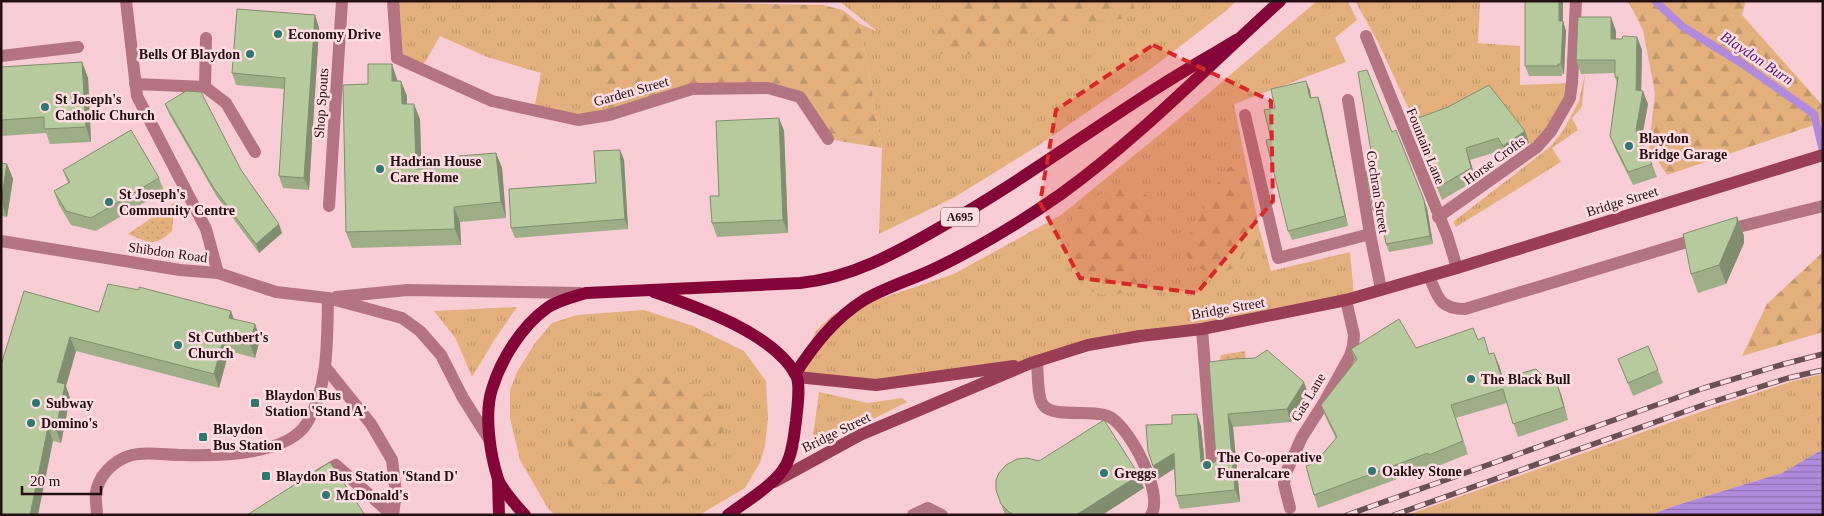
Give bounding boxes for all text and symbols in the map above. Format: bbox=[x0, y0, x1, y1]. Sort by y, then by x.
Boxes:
place label: Economy Drive bbox=[288, 27, 381, 42]
marker: Economy Drive bbox=[272, 28, 284, 40]
water label: Blaydon Burn bbox=[1718, 28, 1796, 88]
place label: Bells Of Blaydon bbox=[139, 47, 240, 62]
marker: Bells Of Blaydon bbox=[244, 48, 256, 60]
street label: Shop Spouts bbox=[312, 67, 331, 139]
street label: Garden Street bbox=[592, 74, 670, 109]
place label: St Joseph's Catholic Church bbox=[55, 92, 155, 123]
marker: St Joseph's Catholic Church bbox=[39, 101, 51, 113]
street label: Fountain Lane bbox=[1403, 106, 1448, 187]
place label: Blaydon Bridge Garage bbox=[1639, 131, 1727, 162]
street label: Horse Crofts bbox=[1461, 133, 1528, 188]
marker: Blaydon Bridge Garage bbox=[1623, 140, 1635, 152]
street label: Cochran Street bbox=[1364, 150, 1391, 235]
place label: Hadrian House Care Home bbox=[390, 154, 481, 185]
marker: Hadrian House Care Home bbox=[374, 163, 386, 175]
street label: Bridge Street bbox=[1584, 183, 1660, 220]
place label: St Joseph's Community Centre bbox=[119, 187, 235, 218]
marker: St Joseph's Community Centre bbox=[103, 196, 115, 208]
road number: A695 bbox=[941, 208, 979, 226]
street label: Shibdon Road bbox=[127, 240, 208, 265]
street label: Bridge Street bbox=[1190, 295, 1266, 322]
place label: St Cuthbert's Church bbox=[188, 330, 269, 361]
marker: St Cuthbert's Church bbox=[172, 339, 184, 351]
street label: Gas Lane bbox=[1288, 371, 1329, 424]
place label: The Black Bull bbox=[1481, 372, 1571, 387]
marker: The Black Bull bbox=[1465, 373, 1477, 385]
place label: Blaydon Bus Station 'Stand A' bbox=[265, 388, 367, 419]
place label: Subway bbox=[46, 396, 93, 411]
marker: Subway bbox=[30, 397, 42, 409]
marker: Blaydon Bus Station 'Stand A' bbox=[249, 397, 261, 409]
street label: Bridge Street bbox=[800, 409, 873, 455]
place label: Domino's bbox=[41, 416, 98, 431]
marker: Domino's bbox=[25, 417, 37, 429]
place label: Blaydon Bus Station bbox=[213, 422, 282, 453]
marker: Blaydon Bus Station bbox=[197, 431, 209, 443]
place label: The Co-operative Funeralcare bbox=[1217, 450, 1322, 481]
marker: The Co-operative Funeralcare bbox=[1201, 459, 1213, 471]
scale bar bbox=[22, 464, 101, 496]
place label: Oakley Stone bbox=[1382, 464, 1462, 479]
marker: Oakley Stone bbox=[1366, 465, 1378, 477]
place label: Greggs bbox=[1114, 466, 1157, 481]
marker: Greggs bbox=[1098, 467, 1110, 479]
place label: Blaydon Bus Station 'Stand D' bbox=[276, 469, 458, 484]
marker: Blaydon Bus Station 'Stand D' bbox=[260, 470, 272, 482]
text: 20 m bbox=[30, 473, 61, 489]
place label: McDonald's bbox=[336, 488, 409, 503]
marker: McDonald's bbox=[320, 489, 332, 501]

